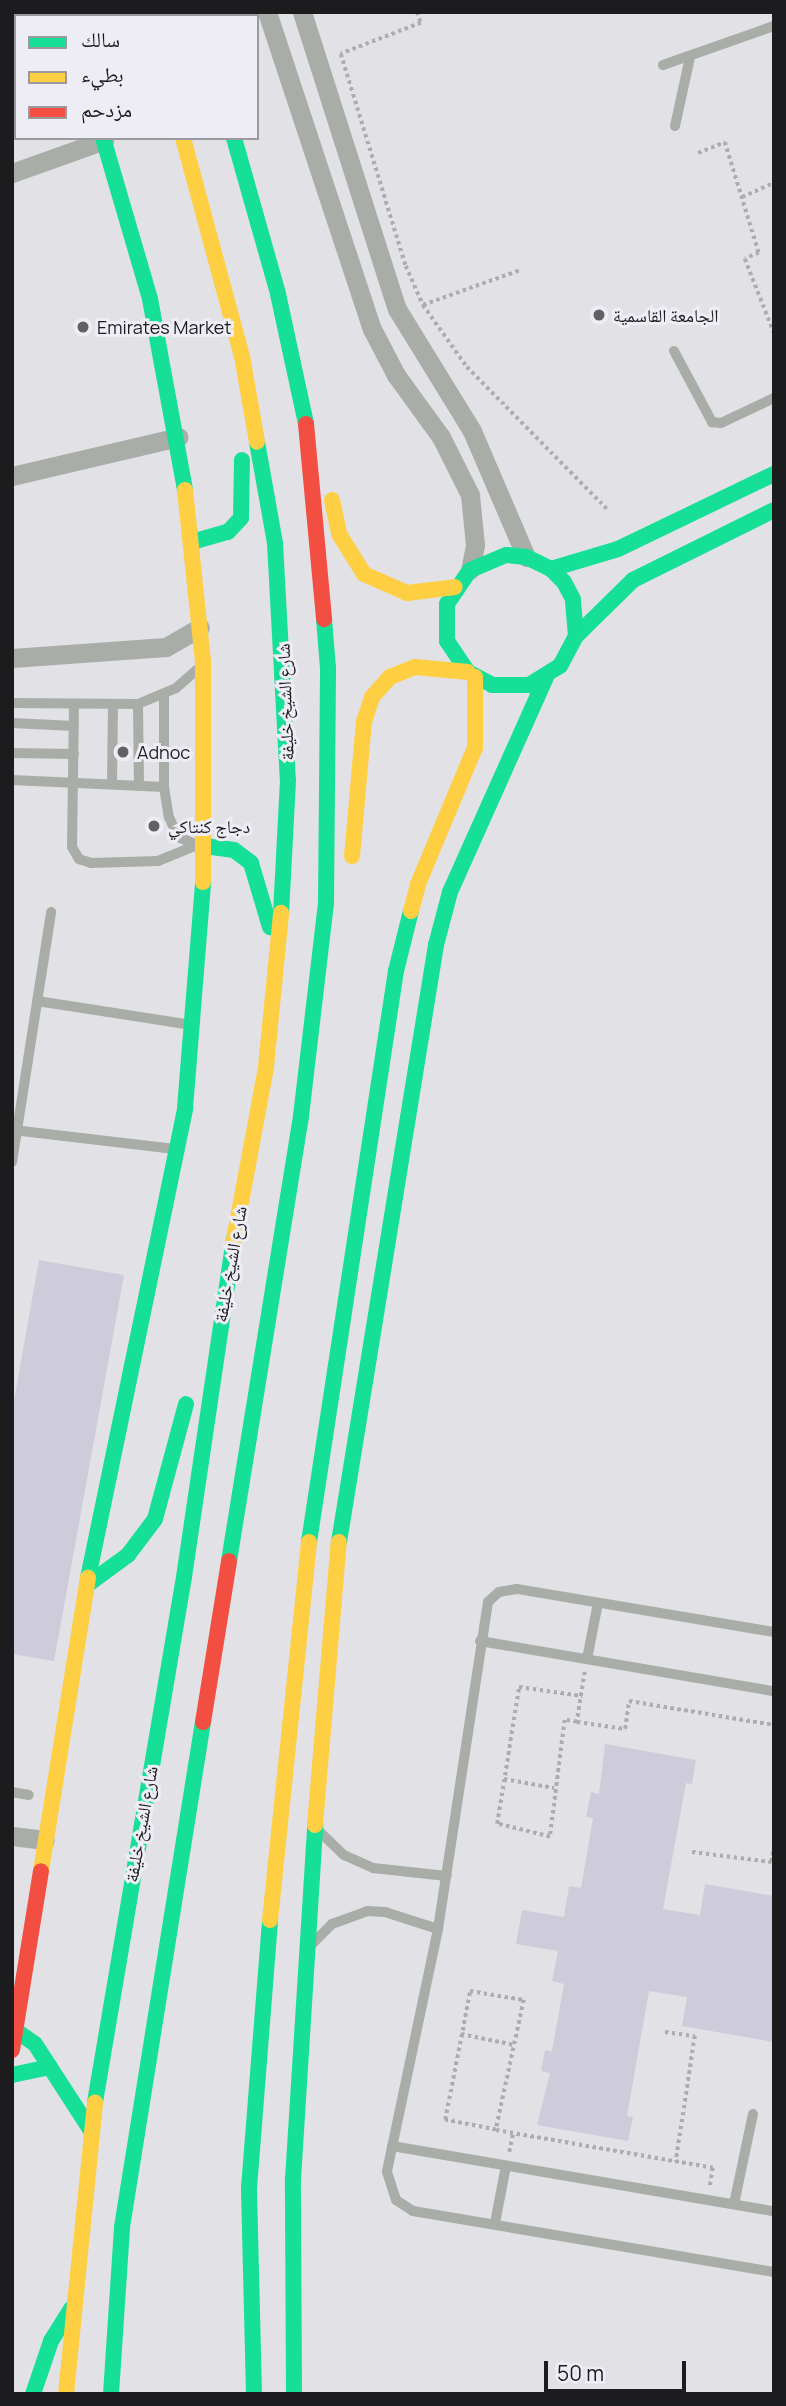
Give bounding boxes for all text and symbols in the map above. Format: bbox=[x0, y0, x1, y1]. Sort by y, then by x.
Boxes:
legend bbox=[14, 14, 259, 140]
text: سالك bbox=[81, 25, 120, 53]
text: بطيء bbox=[81, 60, 124, 88]
text: مزدحم bbox=[81, 95, 132, 123]
place label: الجامعة القاسمية bbox=[613, 304, 719, 326]
marker: الجامعة القاسمية bbox=[591, 307, 607, 323]
place label: Emirates Market bbox=[97, 316, 231, 338]
marker: Emirates Market bbox=[75, 319, 91, 335]
street label: شارع الشيخ خليفة bbox=[272, 643, 298, 761]
place label: Adnoc bbox=[137, 741, 190, 763]
marker: Adnoc bbox=[115, 744, 131, 760]
place label: دجاج كنتاكي bbox=[168, 815, 250, 837]
marker: دجاج كنتاكي bbox=[146, 818, 162, 834]
street label: شارع الشيخ خليفة bbox=[209, 1204, 251, 1324]
street label: شارع الشيخ خليفة bbox=[120, 1764, 162, 1884]
scale bar bbox=[548, 2346, 690, 2390]
text: 50 m bbox=[557, 2359, 604, 2387]

